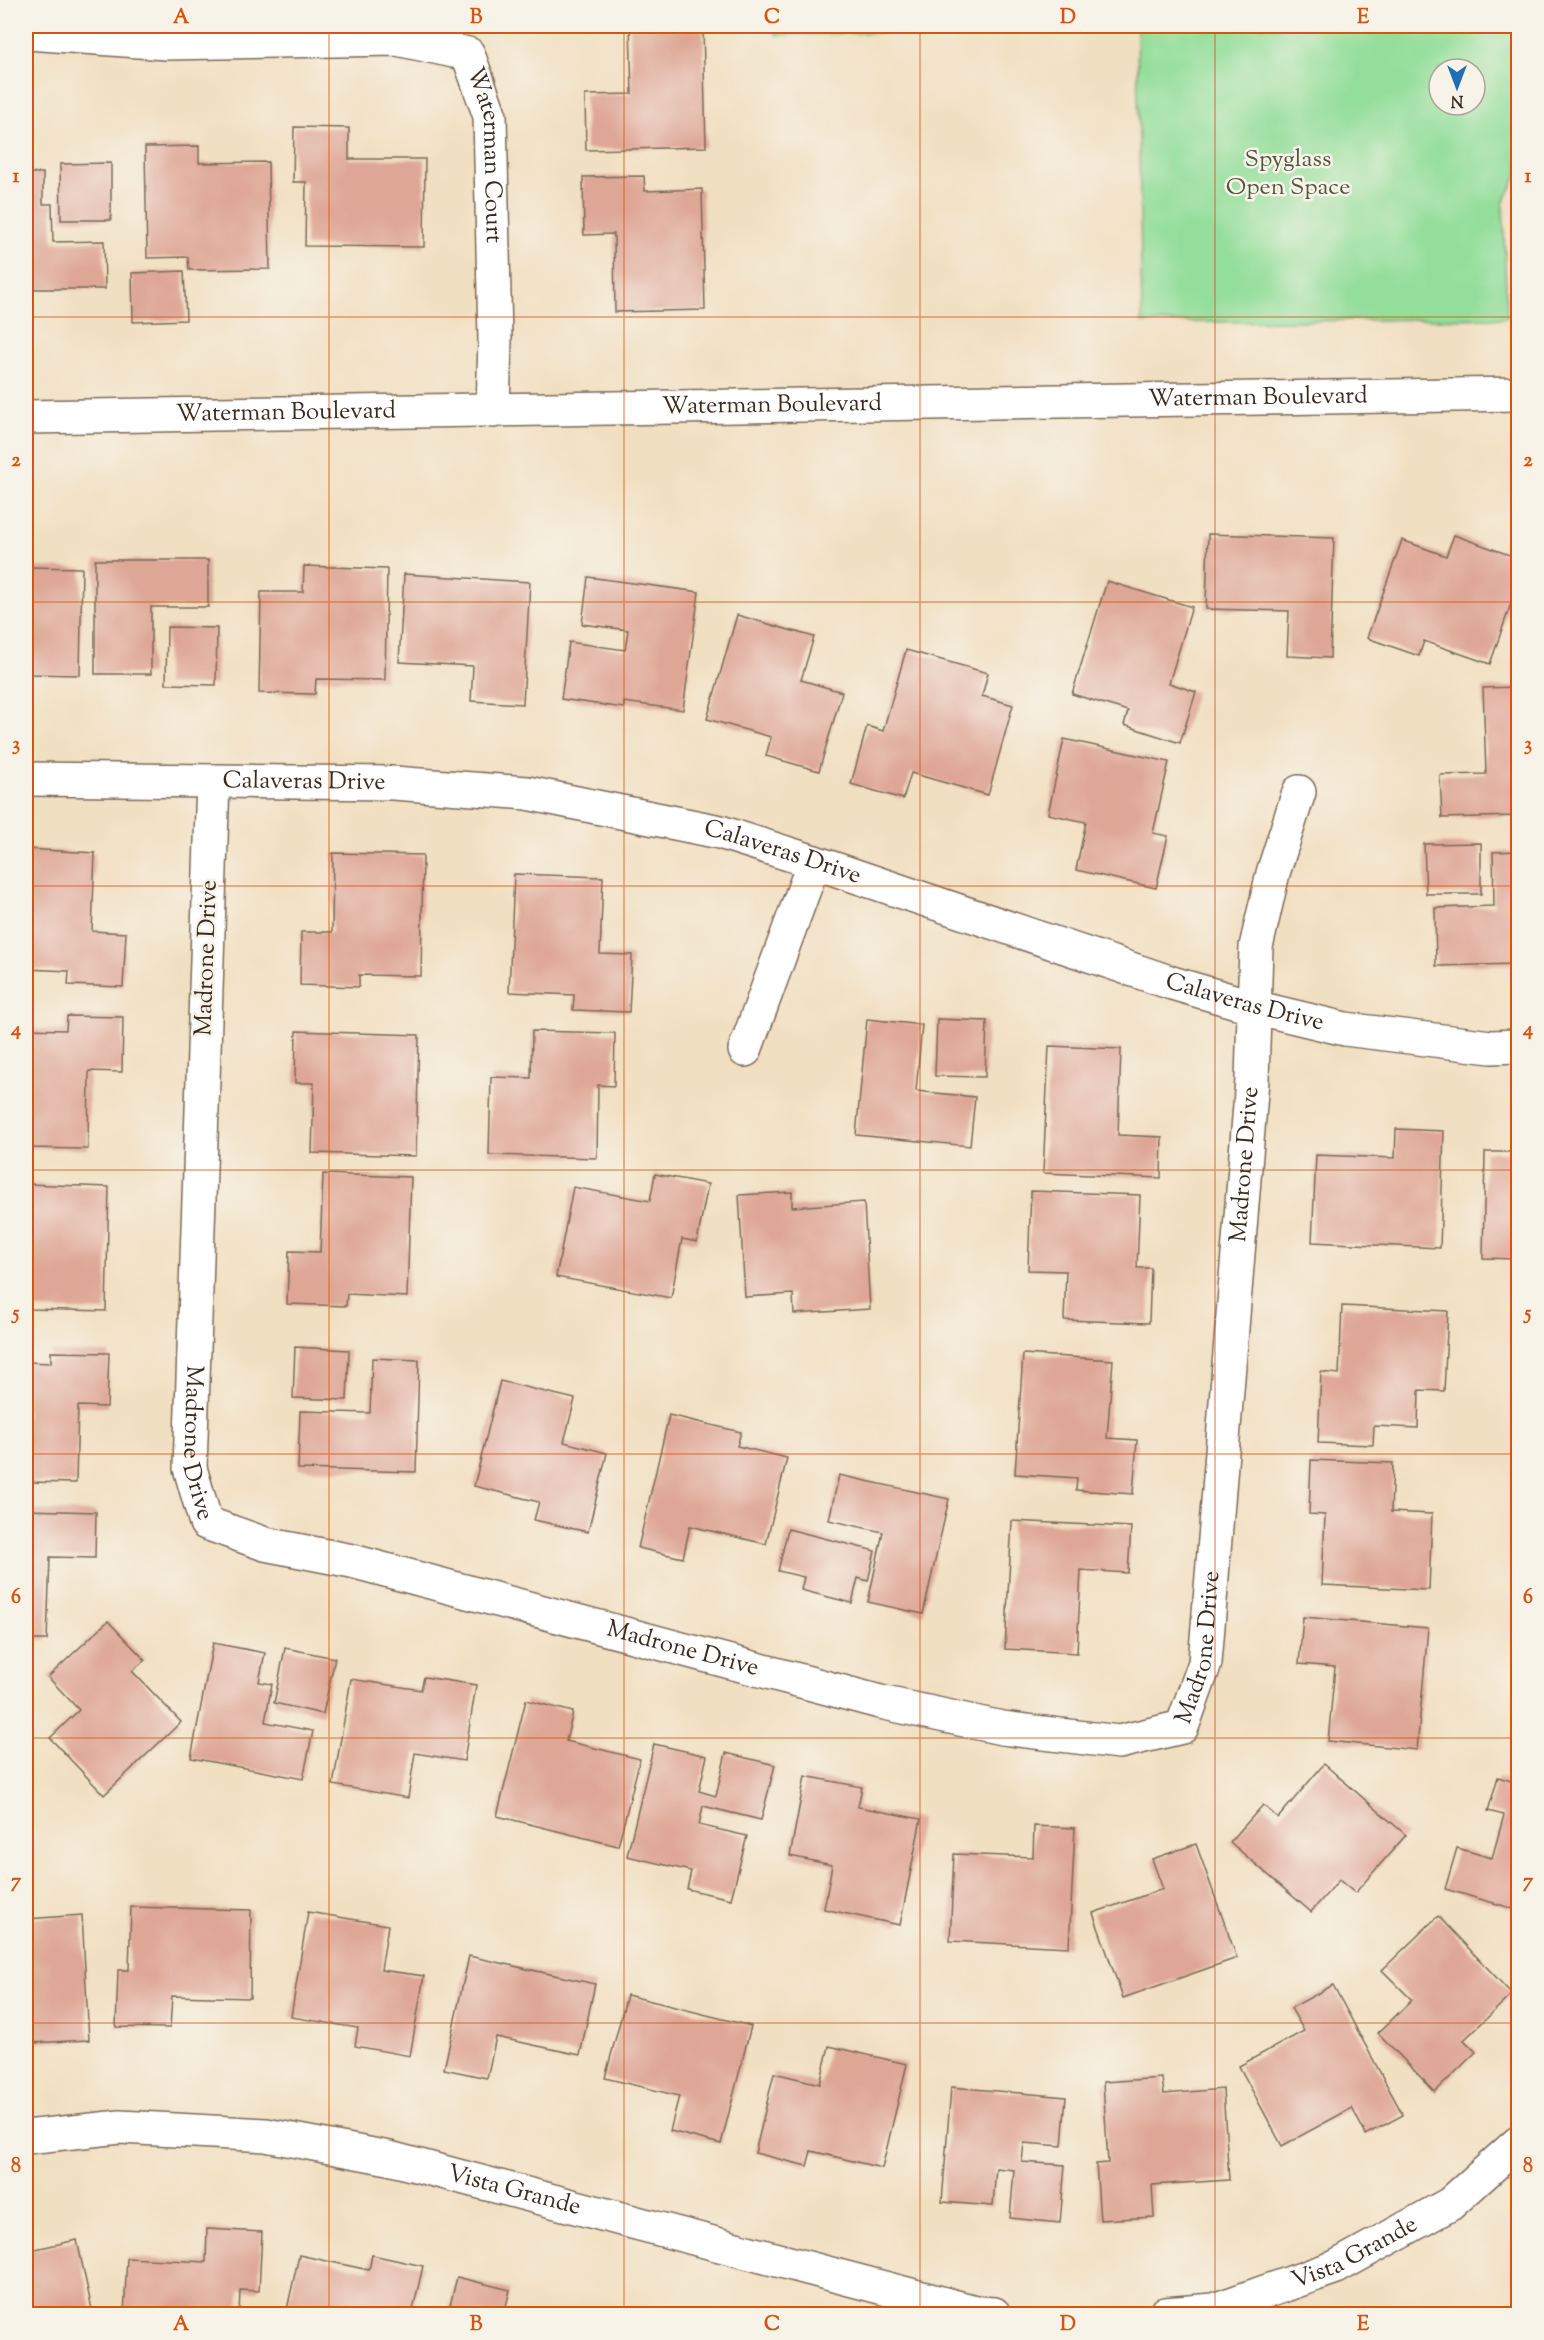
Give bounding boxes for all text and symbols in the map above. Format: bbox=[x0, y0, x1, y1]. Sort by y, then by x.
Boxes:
text: A bbox=[173, 4, 190, 33]
text: B bbox=[470, 4, 483, 33]
text: C bbox=[764, 4, 780, 33]
text: D bbox=[1060, 4, 1076, 33]
text: E bbox=[1357, 4, 1370, 33]
north arrow bbox=[1427, 57, 1487, 117]
street label: Waterman Court bbox=[457, 63, 510, 243]
text: N bbox=[1450, 88, 1463, 111]
park label: Spyglass Open Space bbox=[1226, 143, 1350, 205]
text: 1 bbox=[13, 163, 20, 192]
text: 1 bbox=[1525, 163, 1532, 192]
street label: Waterman Boulevard bbox=[1148, 379, 1369, 417]
street label: Waterman Boulevard bbox=[662, 387, 883, 424]
street label: Waterman Boulevard bbox=[176, 394, 397, 432]
text: 2 bbox=[11, 447, 21, 476]
text: 2 bbox=[1523, 447, 1533, 476]
text: 3 bbox=[12, 731, 20, 760]
text: 3 bbox=[1524, 731, 1532, 760]
street label: Calaveras Drive bbox=[222, 764, 386, 800]
street label: Calaveras Drive bbox=[701, 812, 865, 894]
street label: Madrone Drive bbox=[187, 879, 227, 1037]
street label: Calaveras Drive bbox=[1161, 965, 1327, 1040]
text: 4 bbox=[10, 1016, 21, 1045]
text: 4 bbox=[1522, 1016, 1533, 1045]
street label: Madrone Drive bbox=[1222, 1085, 1268, 1244]
text: 5 bbox=[11, 1300, 20, 1329]
text: 5 bbox=[1523, 1300, 1532, 1329]
street label: Madrone Drive bbox=[173, 1365, 221, 1524]
street label: Madrone Drive bbox=[1167, 1570, 1229, 1729]
text: 6 bbox=[11, 1584, 21, 1613]
text: 6 bbox=[1523, 1584, 1533, 1613]
street label: Madrone Drive bbox=[603, 1613, 762, 1686]
text: 7 bbox=[11, 1868, 22, 1897]
text: 7 bbox=[1523, 1868, 1534, 1897]
text: 8 bbox=[11, 2153, 21, 2182]
text: 8 bbox=[1523, 2153, 1533, 2182]
street label: Vista Grande bbox=[443, 2157, 584, 2225]
street label: Vista Grande bbox=[1287, 2208, 1424, 2298]
text: A bbox=[173, 2311, 190, 2340]
text: B bbox=[470, 2311, 483, 2340]
text: C bbox=[764, 2311, 780, 2340]
text: D bbox=[1060, 2311, 1076, 2340]
text: E bbox=[1357, 2311, 1370, 2340]

